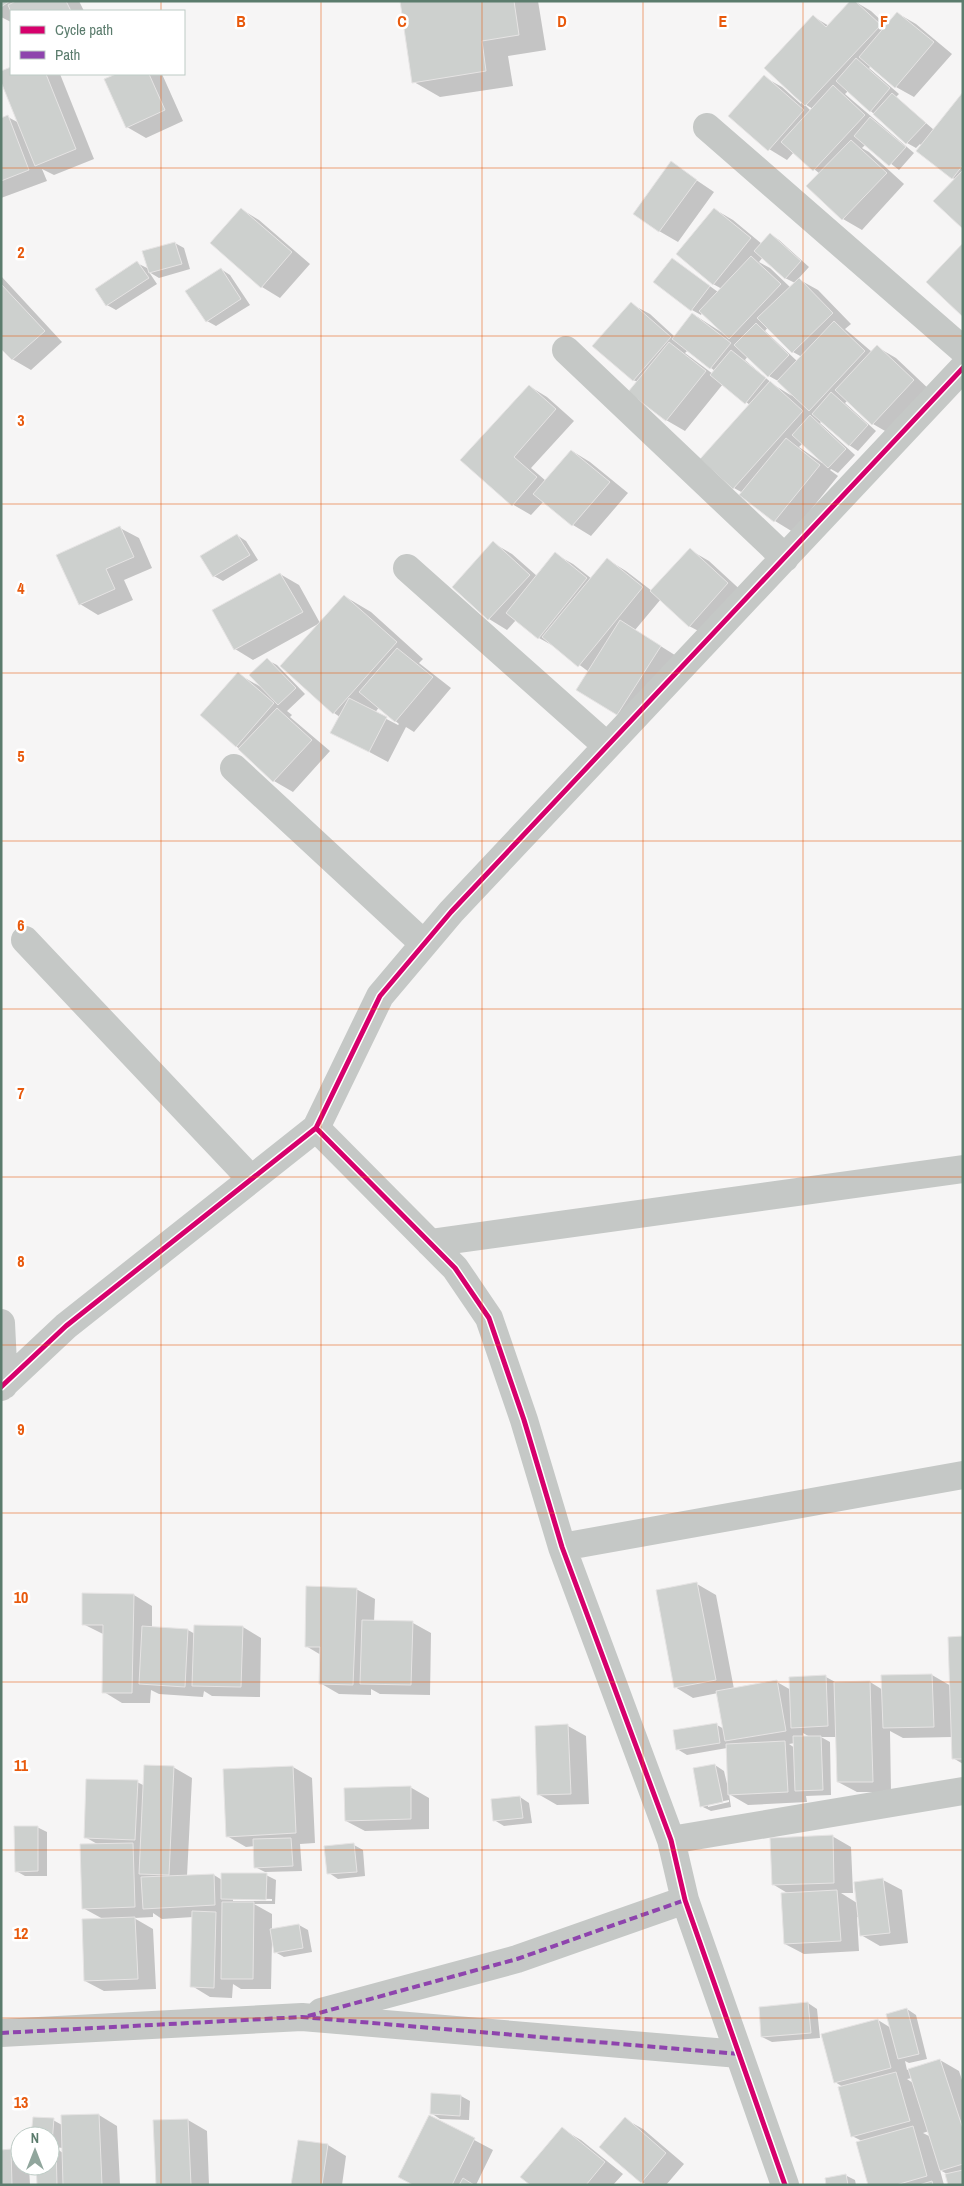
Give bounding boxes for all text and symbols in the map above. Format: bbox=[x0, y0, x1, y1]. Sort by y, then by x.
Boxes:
legend bbox=[10, 10, 185, 75]
text: B bbox=[236, 10, 246, 32]
text: C bbox=[397, 10, 407, 32]
text: D bbox=[557, 10, 567, 32]
text: E bbox=[719, 10, 728, 32]
text: F bbox=[880, 10, 888, 32]
text: Cycle path bbox=[55, 19, 113, 40]
text: Path bbox=[55, 44, 80, 65]
text: 2 bbox=[17, 241, 25, 263]
text: 3 bbox=[17, 409, 25, 431]
text: 4 bbox=[17, 577, 25, 599]
text: 5 bbox=[17, 745, 25, 767]
text: 6 bbox=[17, 914, 25, 936]
text: 7 bbox=[17, 1082, 25, 1104]
text: 8 bbox=[17, 1250, 25, 1272]
text: 9 bbox=[17, 1418, 25, 1440]
text: 10 bbox=[14, 1586, 28, 1608]
text: 11 bbox=[14, 1754, 29, 1776]
text: 12 bbox=[14, 1922, 28, 1944]
text: 13 bbox=[14, 2091, 28, 2113]
north arrow bbox=[10, 2126, 60, 2176]
text: N bbox=[31, 2129, 39, 2147]

